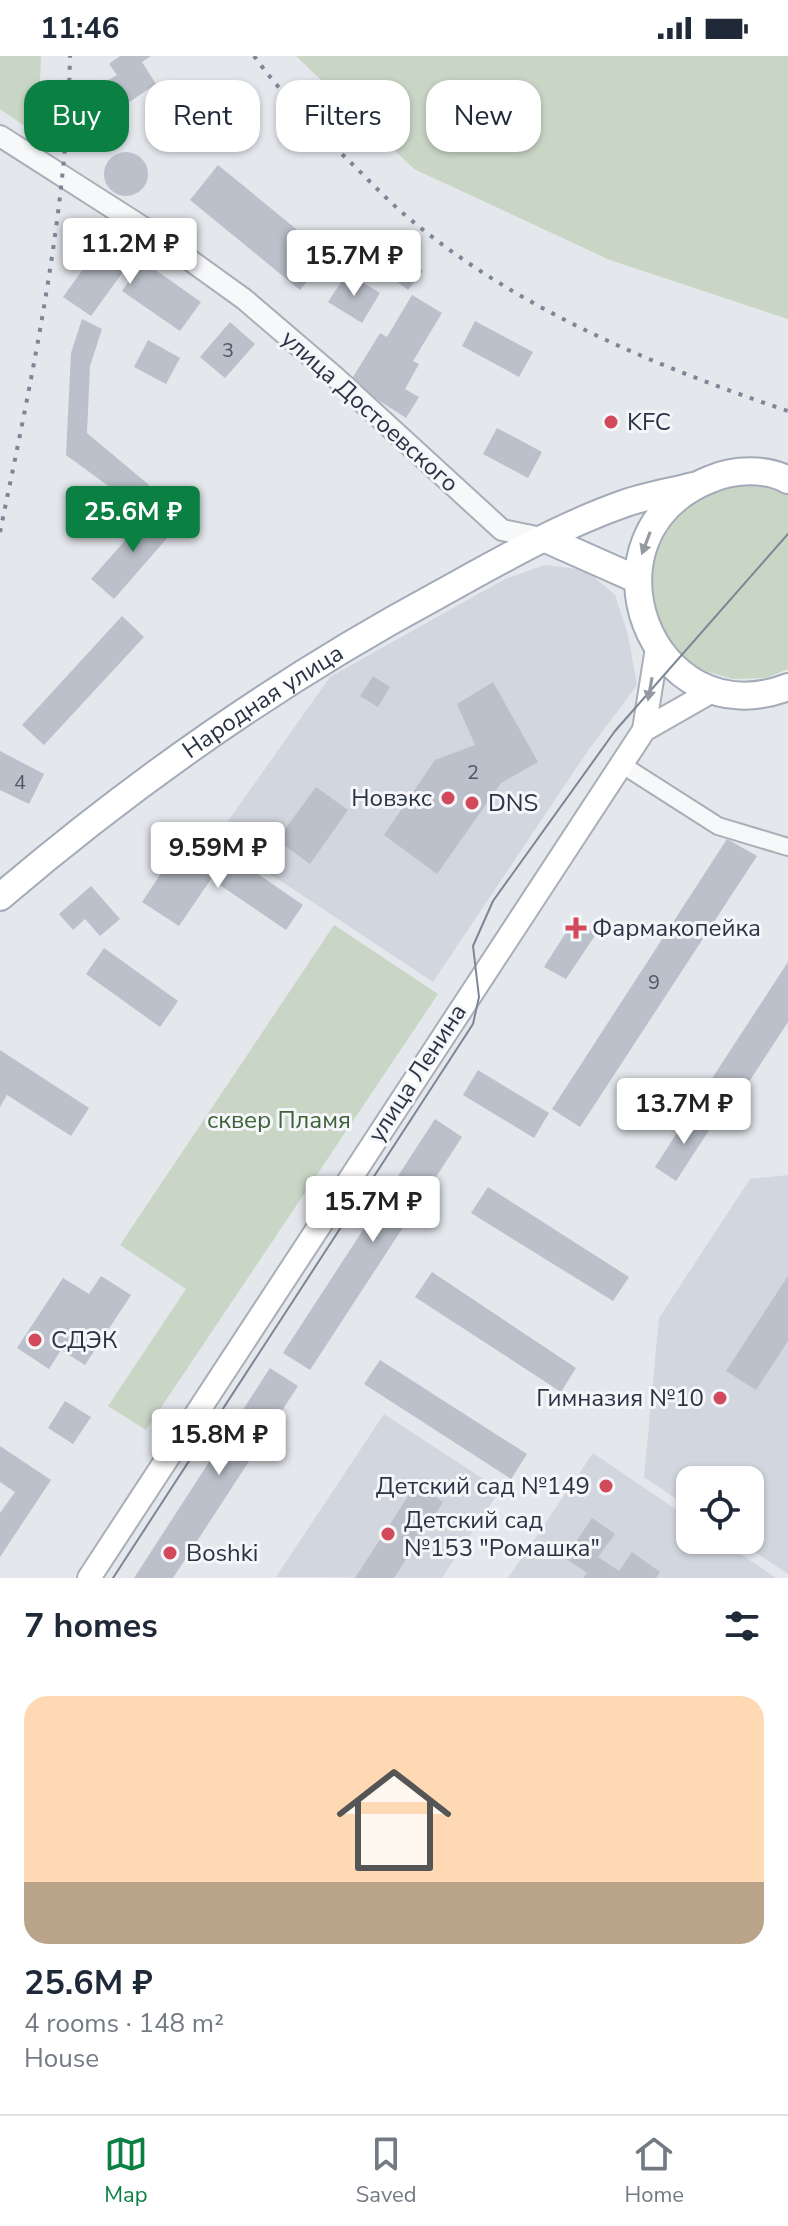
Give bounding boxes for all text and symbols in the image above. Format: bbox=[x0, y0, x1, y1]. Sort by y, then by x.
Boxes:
text: 11:46 bbox=[40, 8, 119, 49]
chip: Buy bbox=[24, 80, 129, 152]
chip: Rent bbox=[145, 80, 260, 152]
chip: Filters bbox=[276, 80, 410, 152]
chip: New bbox=[426, 80, 541, 152]
pin: 11.2M ₽ bbox=[56, 218, 204, 286]
text: 11.2M ₽ bbox=[81, 226, 179, 261]
pin: 15.7M ₽ bbox=[280, 230, 428, 298]
text: 15.7M ₽ bbox=[305, 238, 403, 273]
street label: улица Достоевского bbox=[274, 323, 466, 499]
house number: 3 bbox=[222, 337, 234, 364]
place label: KFC bbox=[627, 406, 671, 438]
marker: KFC bbox=[602, 413, 620, 431]
pin: 25.6M ₽ bbox=[59, 486, 207, 554]
text: 25.6M ₽ bbox=[84, 494, 182, 529]
one-way arrow bbox=[639, 532, 652, 556]
street label: Народная улица bbox=[176, 637, 349, 766]
one-way arrow bbox=[643, 677, 655, 702]
house number: 2 bbox=[467, 759, 479, 786]
house number: 4 bbox=[14, 769, 26, 796]
place label: Новэкс bbox=[351, 782, 432, 814]
place label: DNS bbox=[488, 787, 538, 819]
marker: Новэкс bbox=[439, 789, 457, 807]
marker: DNS bbox=[463, 794, 481, 812]
pin: 9.59M ₽ bbox=[144, 822, 292, 890]
text: 9.59M ₽ bbox=[169, 830, 267, 865]
place label: Фармакопейка bbox=[592, 912, 761, 944]
marker: Фармакопейка bbox=[567, 919, 585, 937]
house number: 9 bbox=[648, 969, 660, 996]
street label: улица Ленина bbox=[360, 998, 474, 1148]
pin: 13.7M ₽ bbox=[610, 1078, 758, 1146]
text: 13.7M ₽ bbox=[635, 1086, 733, 1121]
park label: сквер Пламя bbox=[207, 1104, 351, 1136]
pin: 15.7M ₽ bbox=[299, 1176, 447, 1244]
text: 15.7M ₽ bbox=[324, 1184, 422, 1219]
place label: СДЭК bbox=[51, 1324, 118, 1356]
marker: СДЭК bbox=[26, 1331, 44, 1349]
place label: Гимназия №10 bbox=[536, 1382, 704, 1414]
marker: Гимназия №10 bbox=[711, 1389, 729, 1407]
pin: 15.8M ₽ bbox=[145, 1409, 293, 1477]
text: 15.8M ₽ bbox=[170, 1417, 268, 1452]
map controls bbox=[676, 1466, 764, 1554]
button: locate bbox=[676, 1466, 764, 1554]
place label: Детский сад №149 bbox=[376, 1470, 590, 1502]
marker: Детский сад №149 bbox=[597, 1477, 615, 1495]
place label: Детский сад №153 "Ромашка" bbox=[404, 1504, 600, 1564]
marker: Детский сад №153 "Ромашка" bbox=[379, 1525, 397, 1543]
place label: Boshki bbox=[186, 1537, 258, 1569]
marker: Boshki bbox=[161, 1544, 179, 1562]
text: 7 homes bbox=[24, 1603, 158, 1649]
icon: filters bbox=[720, 1604, 764, 1648]
icon: home bbox=[322, 1748, 466, 1892]
text: 25.6M ₽ bbox=[24, 1960, 153, 2006]
text: 4 rooms · 148 m² bbox=[24, 2006, 224, 2041]
text: House bbox=[24, 2041, 99, 2076]
tab: Map bbox=[104, 2132, 148, 2210]
tab: Saved bbox=[356, 2132, 417, 2210]
tab: Home bbox=[625, 2132, 684, 2210]

